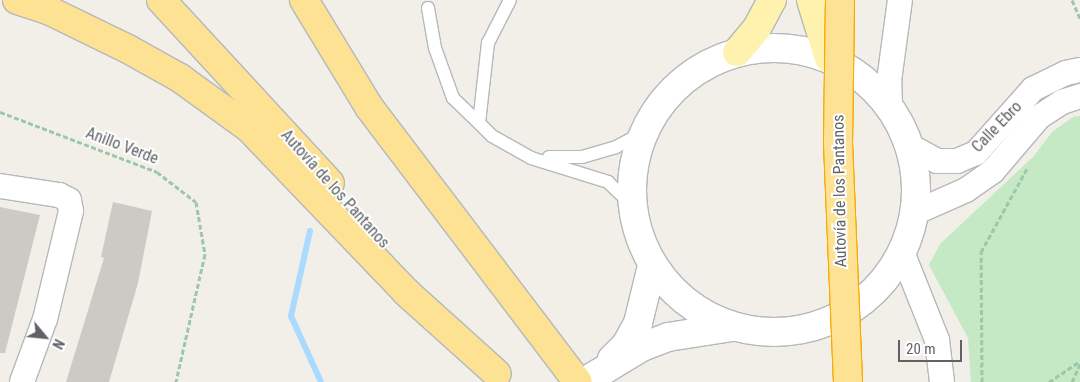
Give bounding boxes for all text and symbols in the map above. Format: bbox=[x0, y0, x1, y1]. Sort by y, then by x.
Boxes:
street label: Calle Ebro bbox=[968, 97, 1026, 157]
street label: Autovía de los Pantanos bbox=[829, 114, 851, 268]
street label: Anillo Verde bbox=[83, 123, 161, 169]
street label: Autovía de los Pantanos bbox=[277, 126, 393, 252]
north arrow bbox=[20, 312, 70, 362]
scale bar bbox=[900, 330, 964, 362]
text: N bbox=[49, 336, 67, 352]
text: 20 m bbox=[906, 340, 936, 358]

